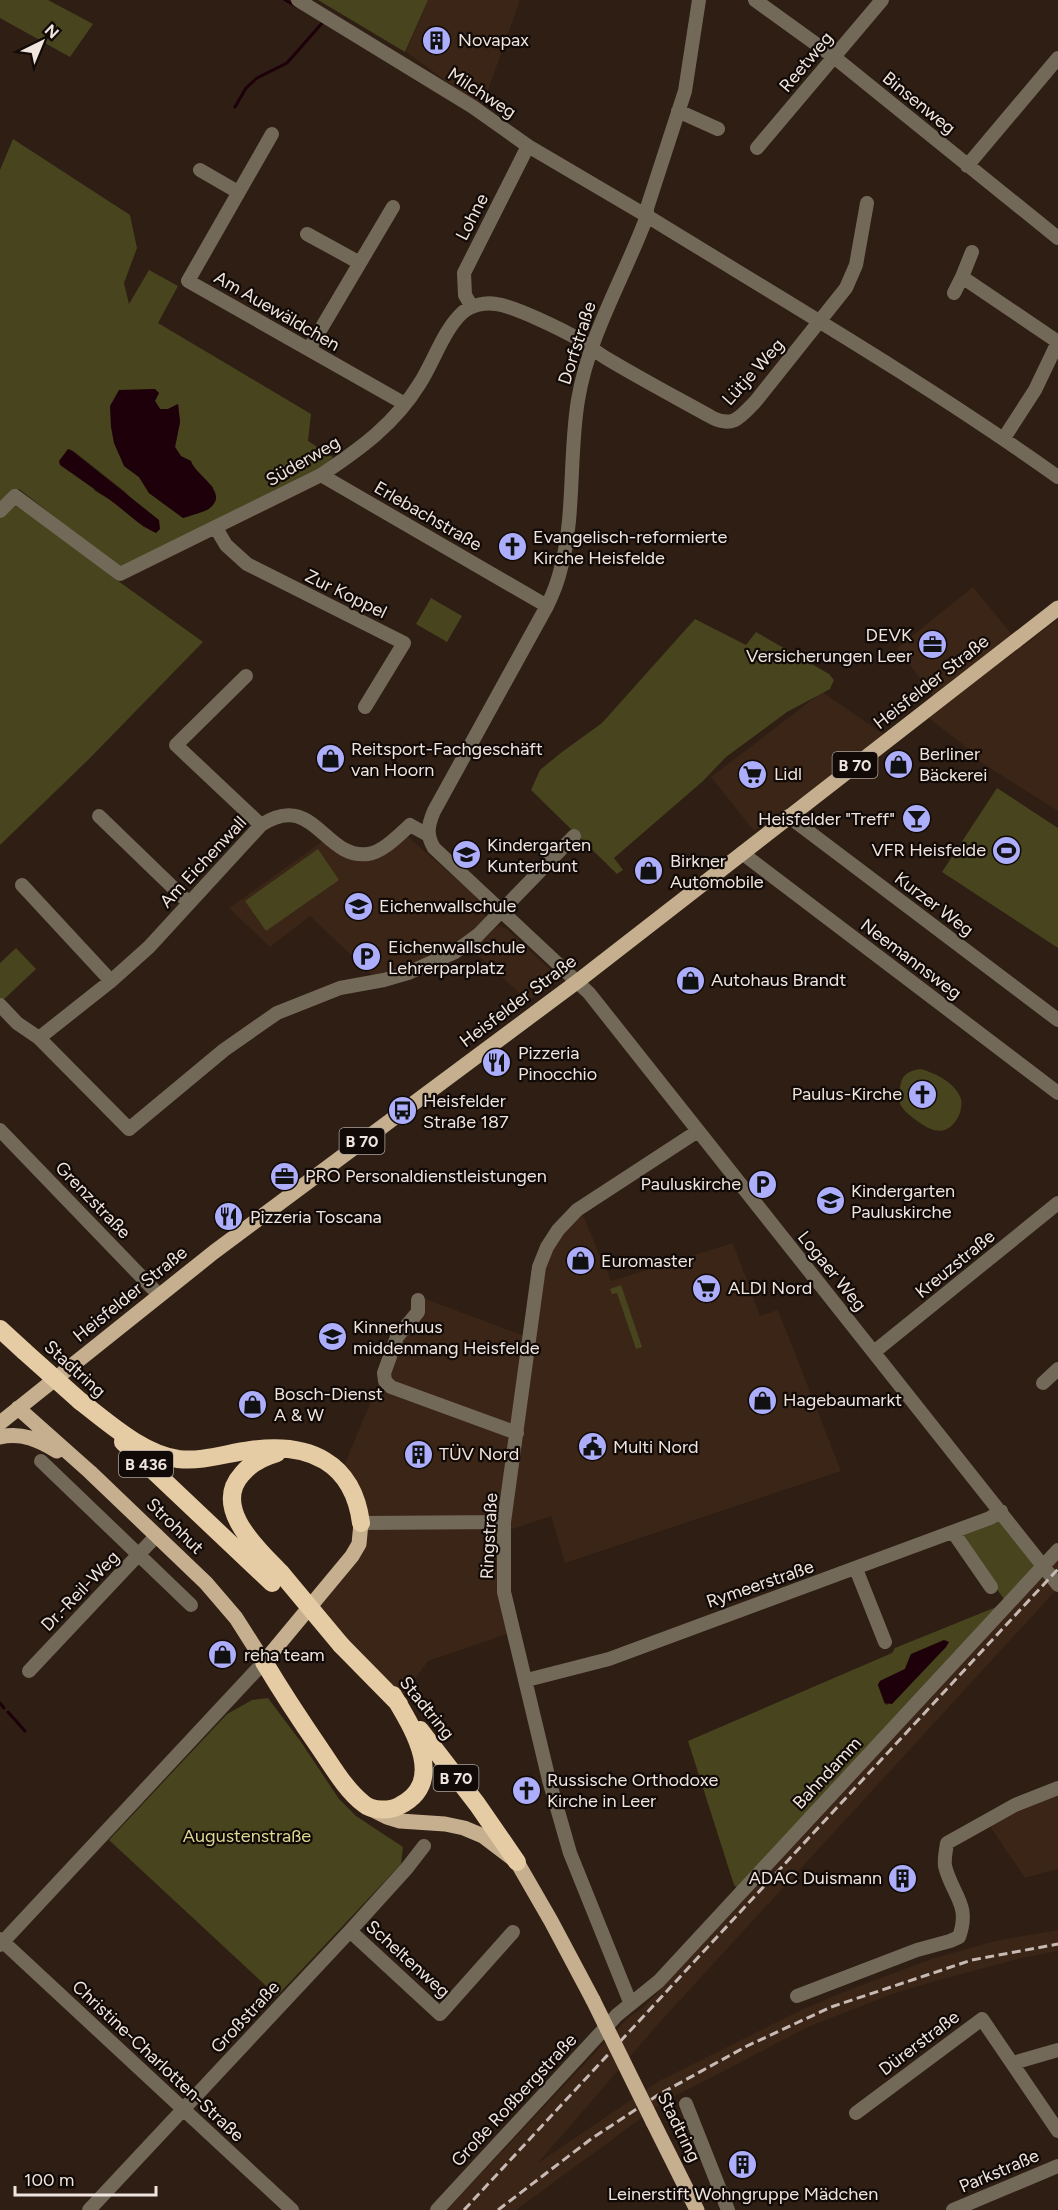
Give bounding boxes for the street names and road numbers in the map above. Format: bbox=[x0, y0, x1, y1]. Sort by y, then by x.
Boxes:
street label: Reetweg bbox=[774, 27, 838, 97]
street label: Milchweg bbox=[444, 63, 520, 123]
street label: Binsenweg bbox=[878, 67, 960, 139]
street label: Lohne bbox=[451, 190, 493, 244]
street label: Am Auewäldchen bbox=[210, 266, 344, 356]
street label: Dorfstraße bbox=[553, 299, 601, 387]
street label: Lütje Weg bbox=[717, 334, 789, 410]
street label: Süderweg bbox=[262, 431, 344, 491]
street label: Erlebachstraße bbox=[370, 476, 486, 556]
street label: Zur Koppel bbox=[301, 565, 391, 623]
street label: Heisfelder Straße bbox=[869, 630, 993, 734]
road number: B 70 bbox=[832, 752, 878, 778]
street label: Am Eichenwall bbox=[155, 812, 251, 912]
street label: Kurzer Weg bbox=[890, 867, 978, 941]
street label: Neemannsweg bbox=[856, 914, 966, 1004]
street label: Heisfelder Straße bbox=[455, 950, 581, 1052]
road number: B 70 bbox=[340, 1128, 385, 1154]
street label: Grenzstraße bbox=[51, 1157, 135, 1243]
street label: Kreuzstraße bbox=[911, 1225, 999, 1303]
street label: Logaer Weg bbox=[793, 1226, 871, 1316]
street label: Heisfelder Straße bbox=[69, 1241, 192, 1347]
street label: Stadtring bbox=[40, 1336, 110, 1402]
road number: B 436 bbox=[119, 1451, 173, 1477]
street label: Ringstraße bbox=[476, 1492, 502, 1580]
street label: Strohhut bbox=[142, 1493, 208, 1559]
street label: Dr.-Reil-Weg bbox=[36, 1546, 124, 1636]
street label: Rymeerstraße bbox=[703, 1555, 817, 1613]
street label: Stadtring bbox=[395, 1672, 459, 1744]
street label: Bahndamm bbox=[788, 1732, 866, 1814]
road number: B 70 bbox=[434, 1765, 478, 1791]
street label: Scheltenweg bbox=[361, 1916, 455, 2002]
street label: Christine-Charlotten-Straße bbox=[68, 1976, 249, 2146]
street label: Großstraße bbox=[206, 1976, 284, 2058]
street label: Dürerstraße bbox=[874, 2006, 964, 2080]
street label: Große Roßbergstraße bbox=[447, 2029, 581, 2171]
street label: Stadtring bbox=[653, 2088, 705, 2166]
street label: Parkstraße bbox=[956, 2144, 1042, 2198]

